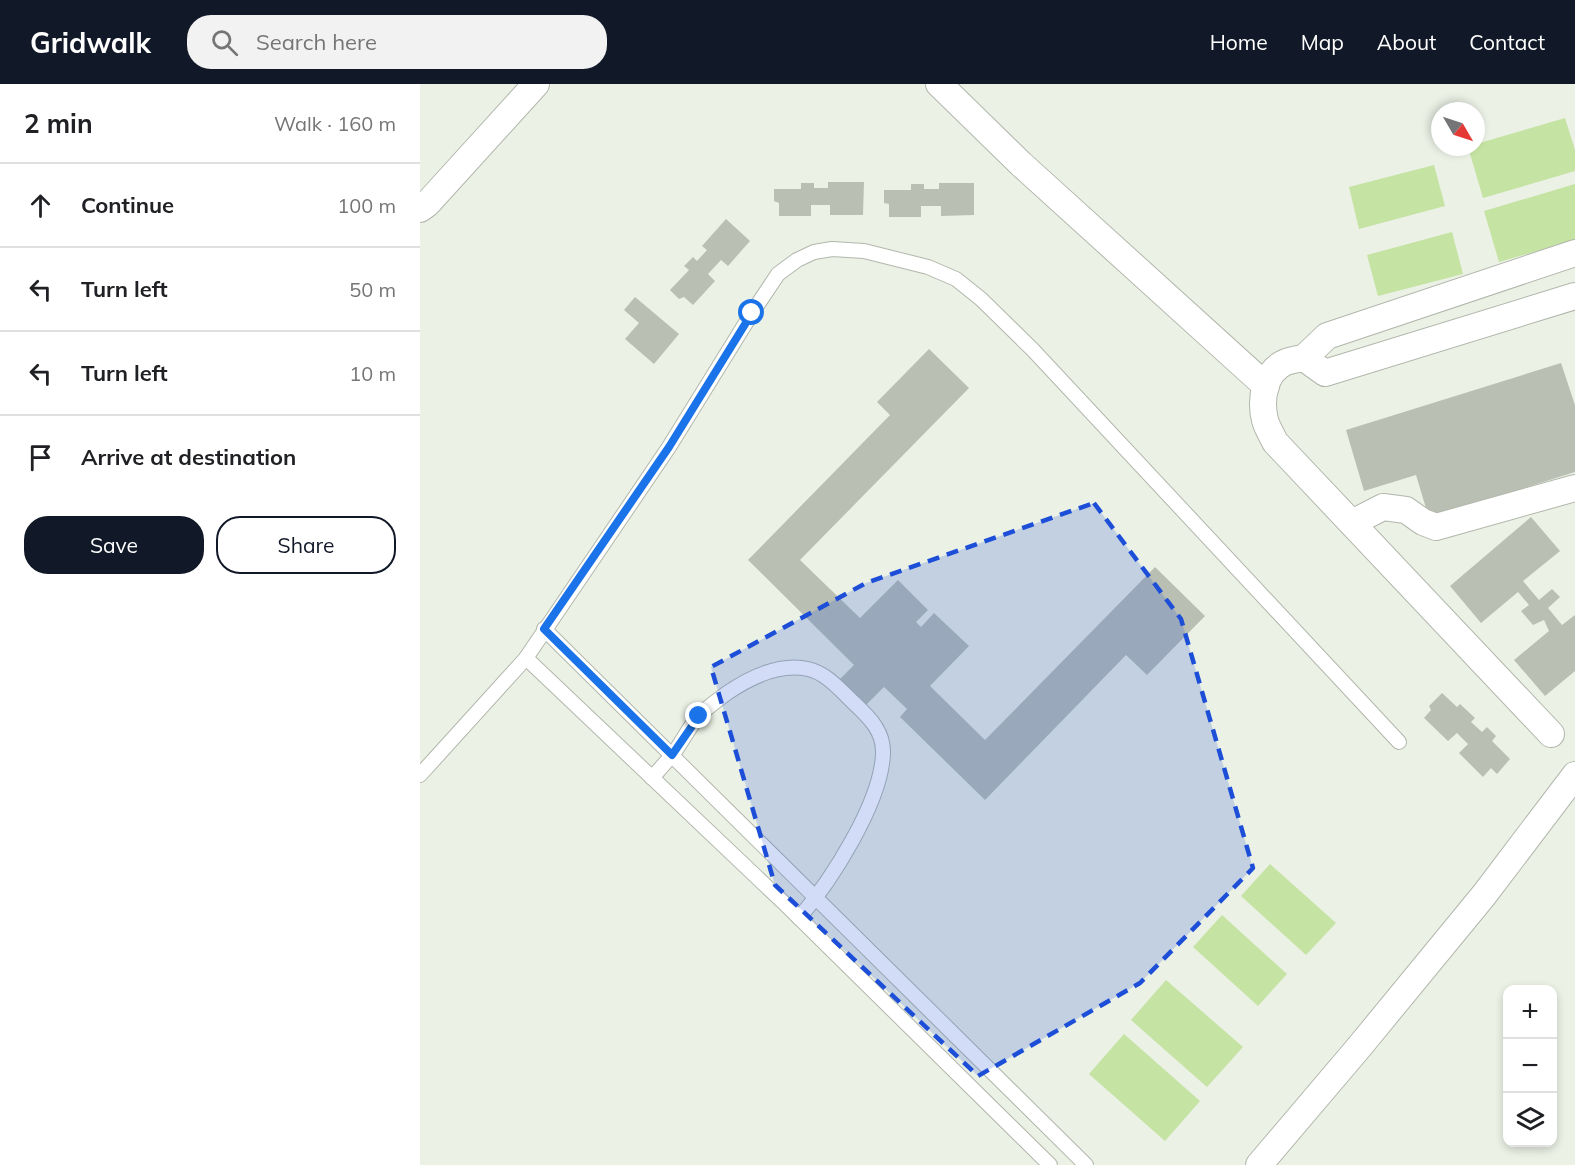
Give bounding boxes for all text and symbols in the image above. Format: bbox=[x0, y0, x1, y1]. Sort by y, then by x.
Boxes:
search box bbox=[187, 15, 607, 69]
text: Gridwalk bbox=[30, 25, 151, 60]
icon: search bbox=[208, 26, 241, 59]
text: Search here bbox=[256, 28, 377, 56]
text: Home bbox=[1210, 29, 1268, 55]
text: Map bbox=[1301, 29, 1344, 55]
text: About bbox=[1377, 29, 1436, 55]
text: Contact bbox=[1469, 29, 1545, 55]
north arrow bbox=[1431, 102, 1485, 156]
text: 2 min bbox=[24, 107, 93, 140]
text: Walk · 160 m bbox=[274, 111, 396, 136]
icon: ahead bbox=[24, 189, 57, 222]
text: Continue bbox=[81, 191, 174, 219]
text: 100 m bbox=[337, 193, 396, 218]
icon: left bbox=[24, 273, 57, 306]
text: Turn left bbox=[81, 275, 168, 303]
text: 50 m bbox=[349, 277, 396, 302]
route start bbox=[738, 299, 764, 325]
icon: left bbox=[24, 357, 57, 390]
text: Turn left bbox=[81, 359, 168, 387]
text: 10 m bbox=[349, 361, 396, 386]
icon: arrive bbox=[24, 441, 57, 474]
text: Arrive at destination bbox=[81, 443, 296, 471]
button: Save bbox=[24, 516, 204, 574]
button: Share bbox=[216, 516, 396, 574]
route end bbox=[685, 702, 711, 728]
map controls bbox=[1503, 985, 1557, 1147]
button: + bbox=[1503, 985, 1557, 1039]
button: − bbox=[1503, 1039, 1557, 1093]
button: layers bbox=[1503, 1093, 1557, 1147]

